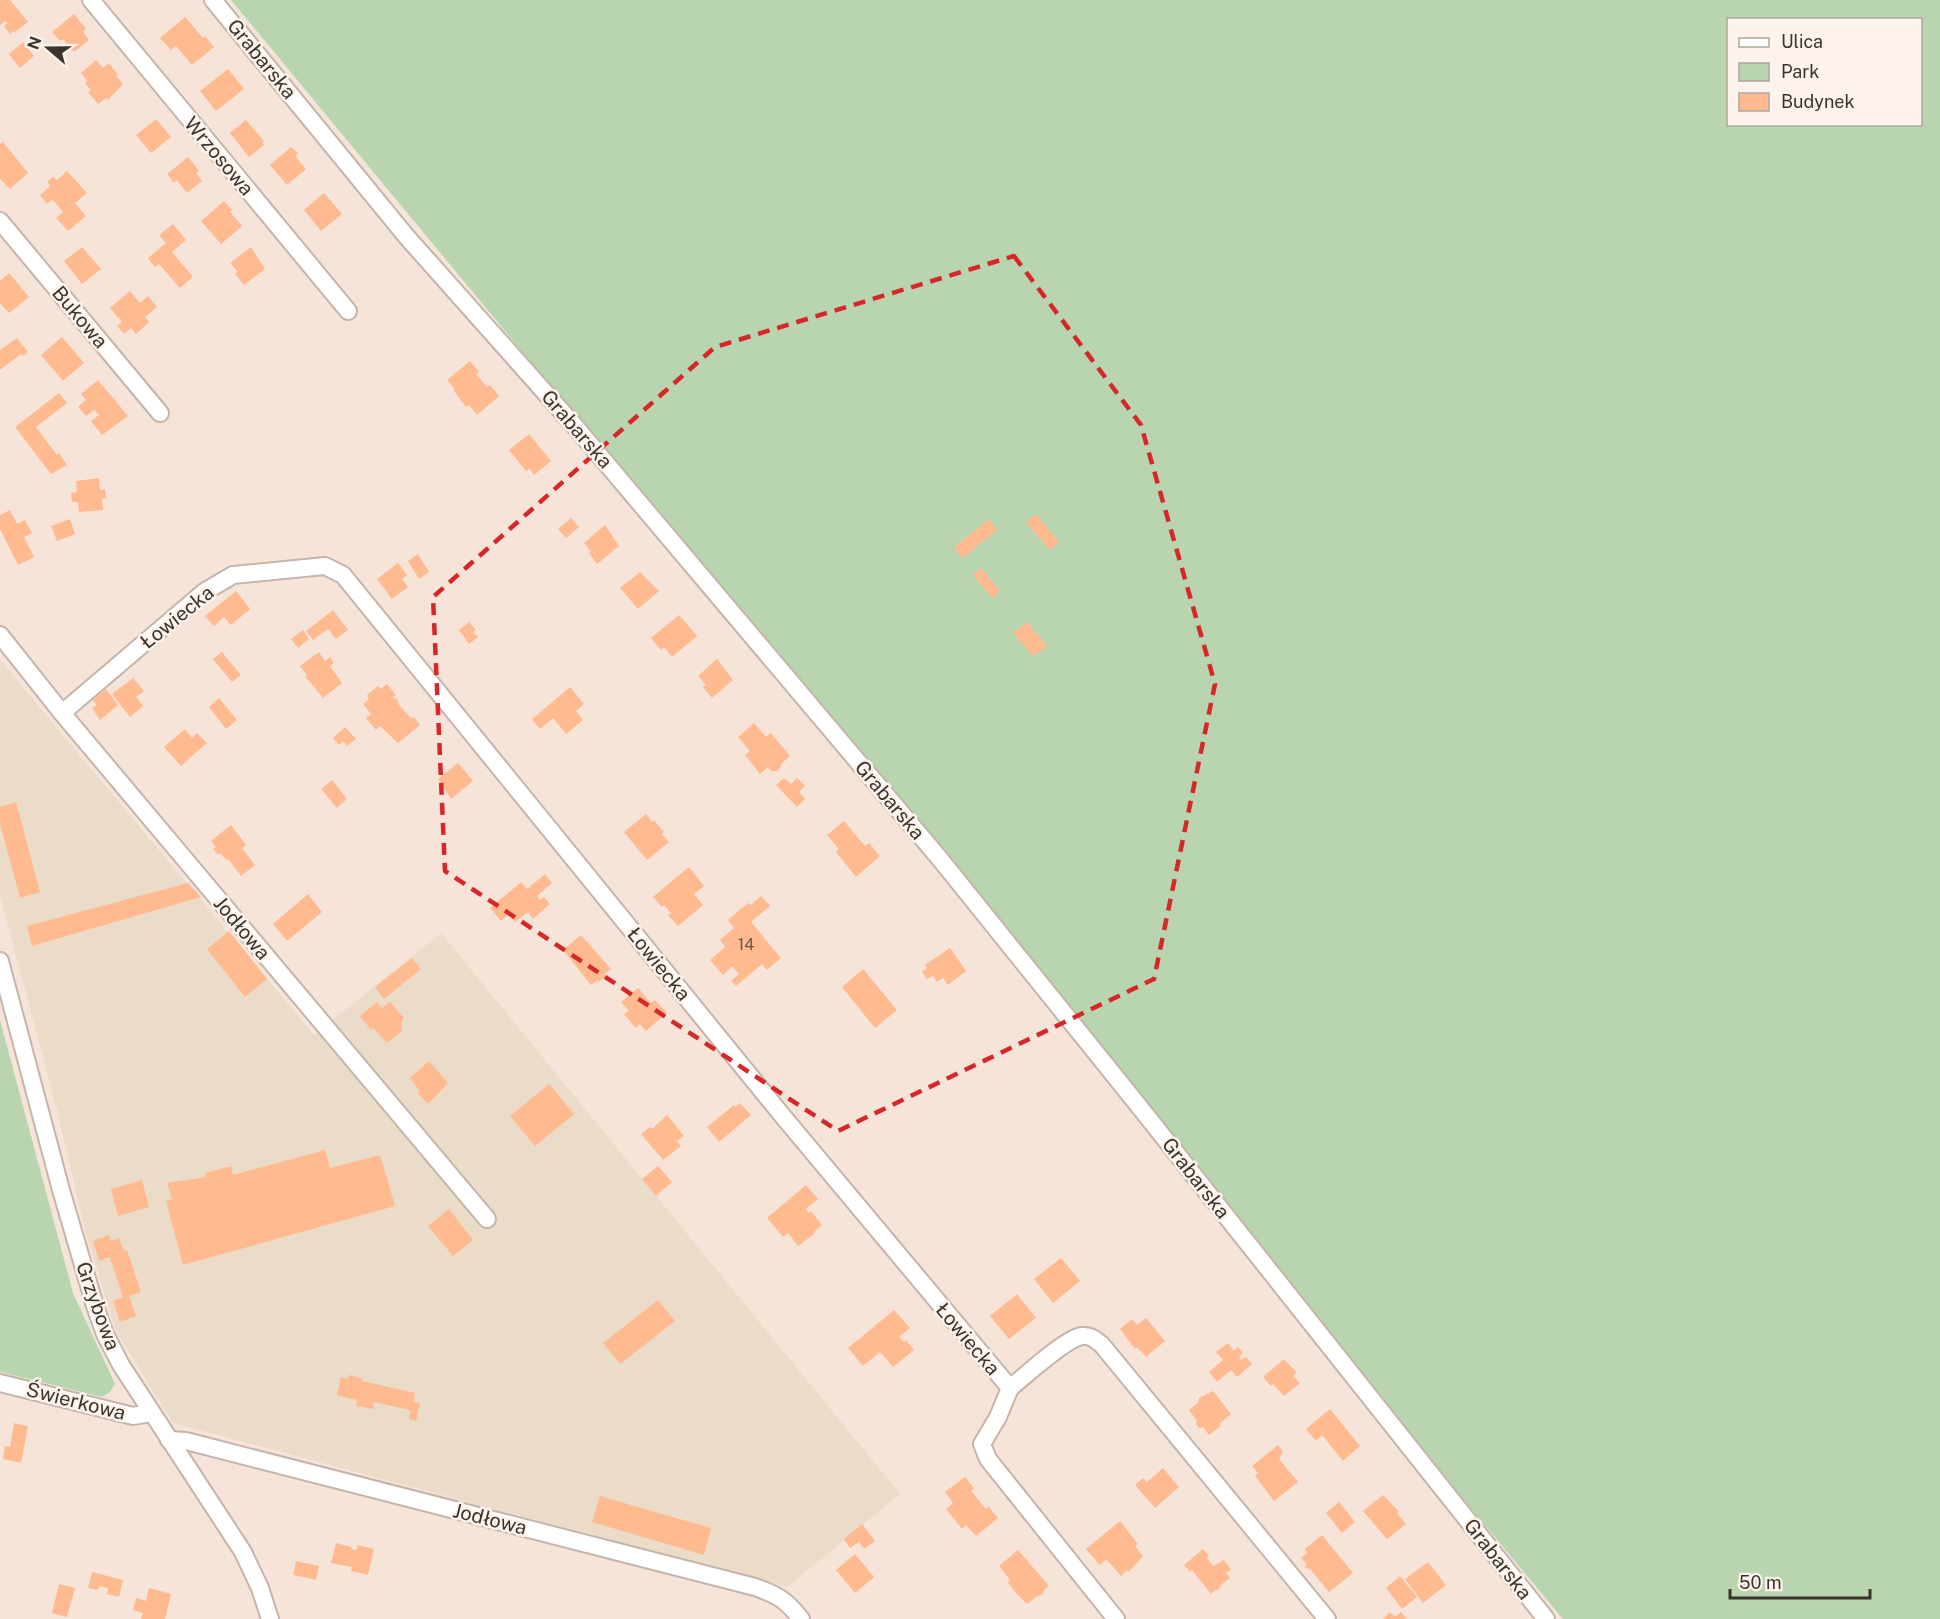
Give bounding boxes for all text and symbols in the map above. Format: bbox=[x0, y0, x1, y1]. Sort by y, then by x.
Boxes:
street label: Grabarska bbox=[222, 14, 302, 104]
north arrow bbox=[18, 18, 78, 78]
legend bbox=[1727, 18, 1922, 126]
text: Ulica bbox=[1781, 31, 1823, 52]
text: N bbox=[23, 34, 45, 52]
text: Park bbox=[1781, 61, 1819, 82]
text: Budynek bbox=[1781, 91, 1855, 112]
street label: Wrzosowa bbox=[179, 112, 259, 200]
street label: Bukowa bbox=[47, 281, 113, 353]
street label: Grabarska bbox=[536, 385, 618, 473]
street label: Łowiecka bbox=[136, 580, 218, 654]
street label: Grabarska bbox=[850, 756, 930, 844]
street label: Jodłowa bbox=[209, 891, 275, 965]
street label: Łowiecka bbox=[622, 923, 696, 1005]
house number: 14 bbox=[738, 935, 754, 954]
street label: Grabarska bbox=[1157, 1133, 1235, 1223]
street label: Grzybowa bbox=[71, 1259, 125, 1353]
street label: Łowiecka bbox=[931, 1298, 1005, 1380]
street label: Świerkowa bbox=[24, 1376, 128, 1425]
street label: Jodłowa bbox=[451, 1498, 529, 1540]
street label: Grabarska bbox=[1459, 1514, 1537, 1604]
scale bar bbox=[1730, 1562, 1870, 1600]
text: 50 m bbox=[1739, 1572, 1782, 1593]

